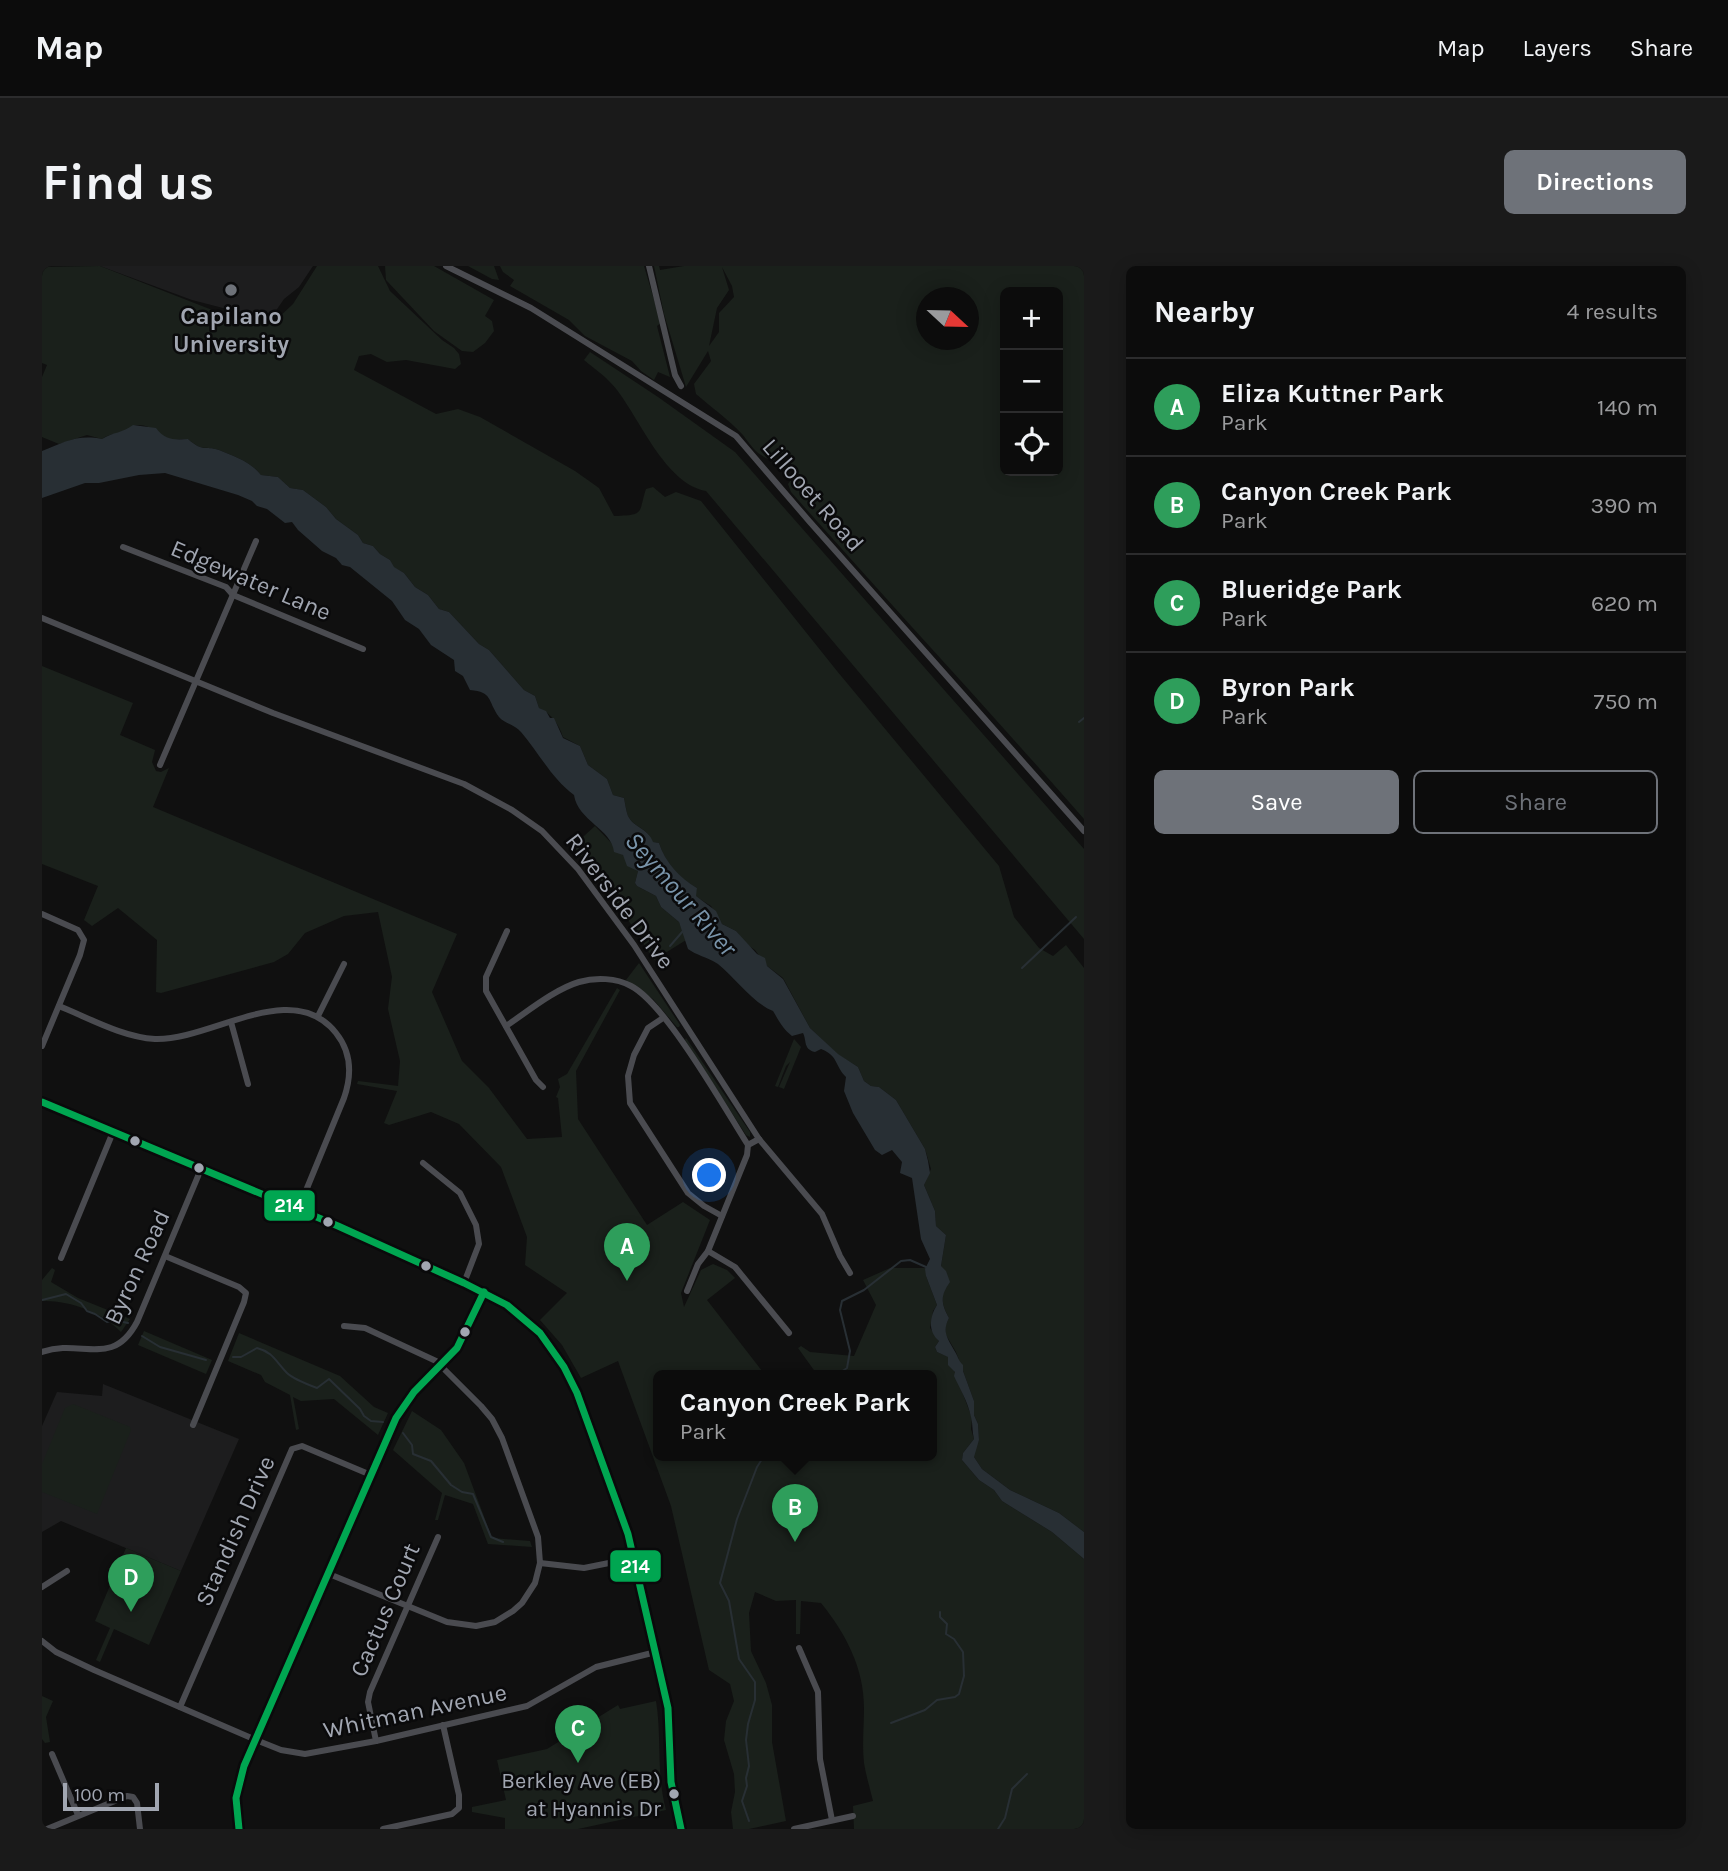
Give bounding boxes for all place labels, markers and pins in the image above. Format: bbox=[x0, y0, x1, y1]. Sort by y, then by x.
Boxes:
marker: Capilano University bbox=[223, 282, 239, 298]
place label: Capilano University bbox=[173, 302, 289, 358]
unlabelled marker bbox=[128, 1134, 142, 1148]
unlabelled marker bbox=[192, 1161, 206, 1175]
unlabelled marker bbox=[321, 1215, 335, 1229]
pin: A bbox=[604, 1223, 650, 1281]
unlabelled marker bbox=[419, 1259, 433, 1273]
unlabelled marker bbox=[458, 1325, 472, 1339]
pin: B bbox=[772, 1484, 818, 1542]
pin: D bbox=[108, 1554, 154, 1612]
pin: C bbox=[555, 1705, 601, 1763]
place label: Berkley Ave (EB) at Hyannis Dr bbox=[501, 1768, 661, 1822]
marker: Berkley Ave (EB) at Hyannis Dr bbox=[667, 1787, 681, 1801]

